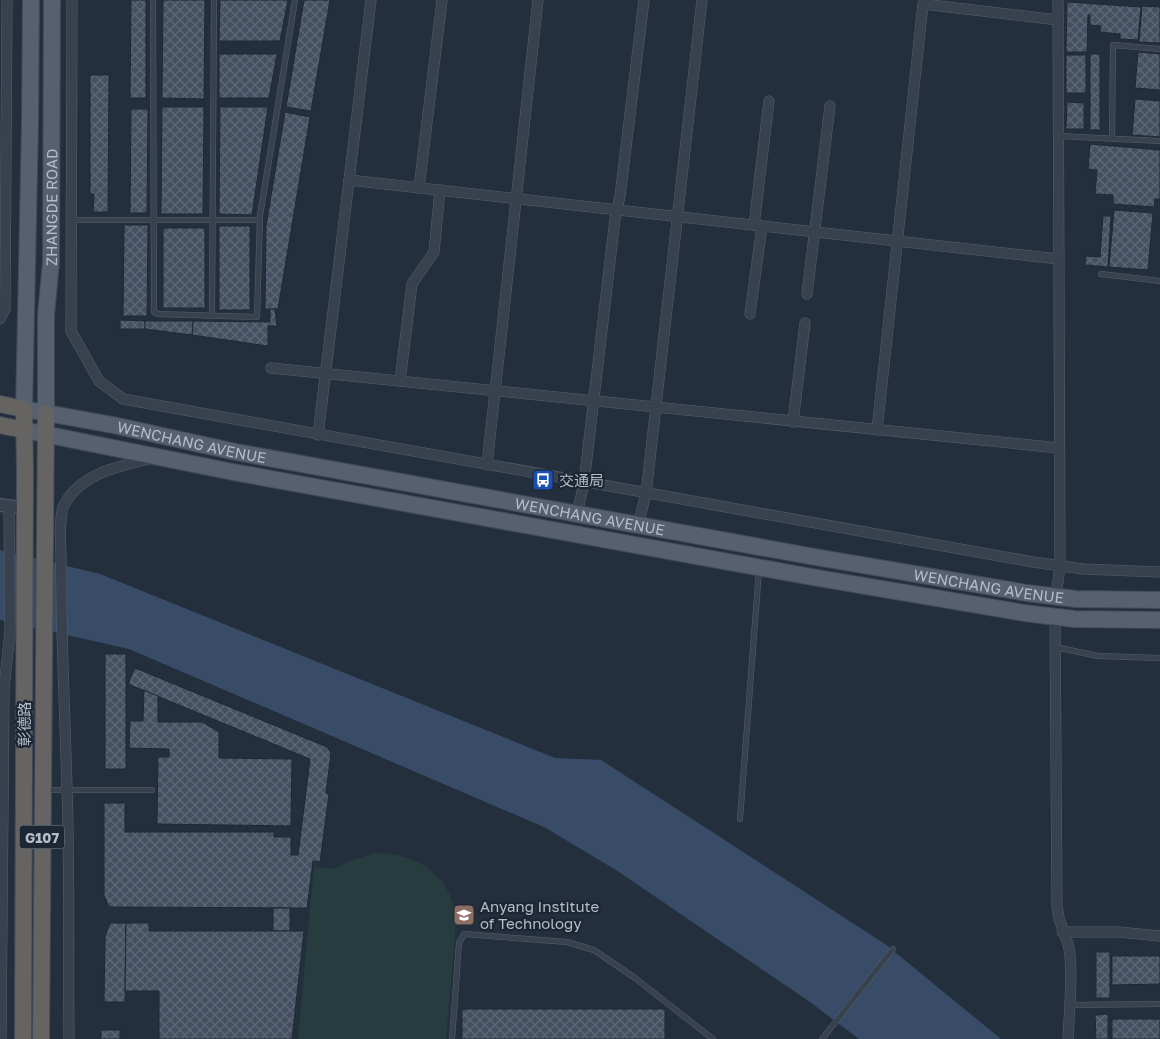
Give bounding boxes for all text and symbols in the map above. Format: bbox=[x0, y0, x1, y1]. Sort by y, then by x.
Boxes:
street label: ZHANGDE ROAD bbox=[42, 148, 60, 266]
street label: WENCHANG AVENUE bbox=[116, 417, 268, 466]
bus stop icon: 交通局 bbox=[531, 468, 555, 492]
place label: 交通局 bbox=[559, 471, 604, 489]
street label: WENCHANG AVENUE bbox=[514, 494, 666, 539]
street label: WENCHANG AVENUE bbox=[912, 565, 1065, 606]
street label: 彰德路 bbox=[15, 701, 33, 747]
road number: G107 bbox=[20, 826, 64, 849]
place label: Anyang Institute of Technology bbox=[480, 897, 600, 932]
school or university icon: Anyang Institute of Technology bbox=[452, 903, 476, 927]

